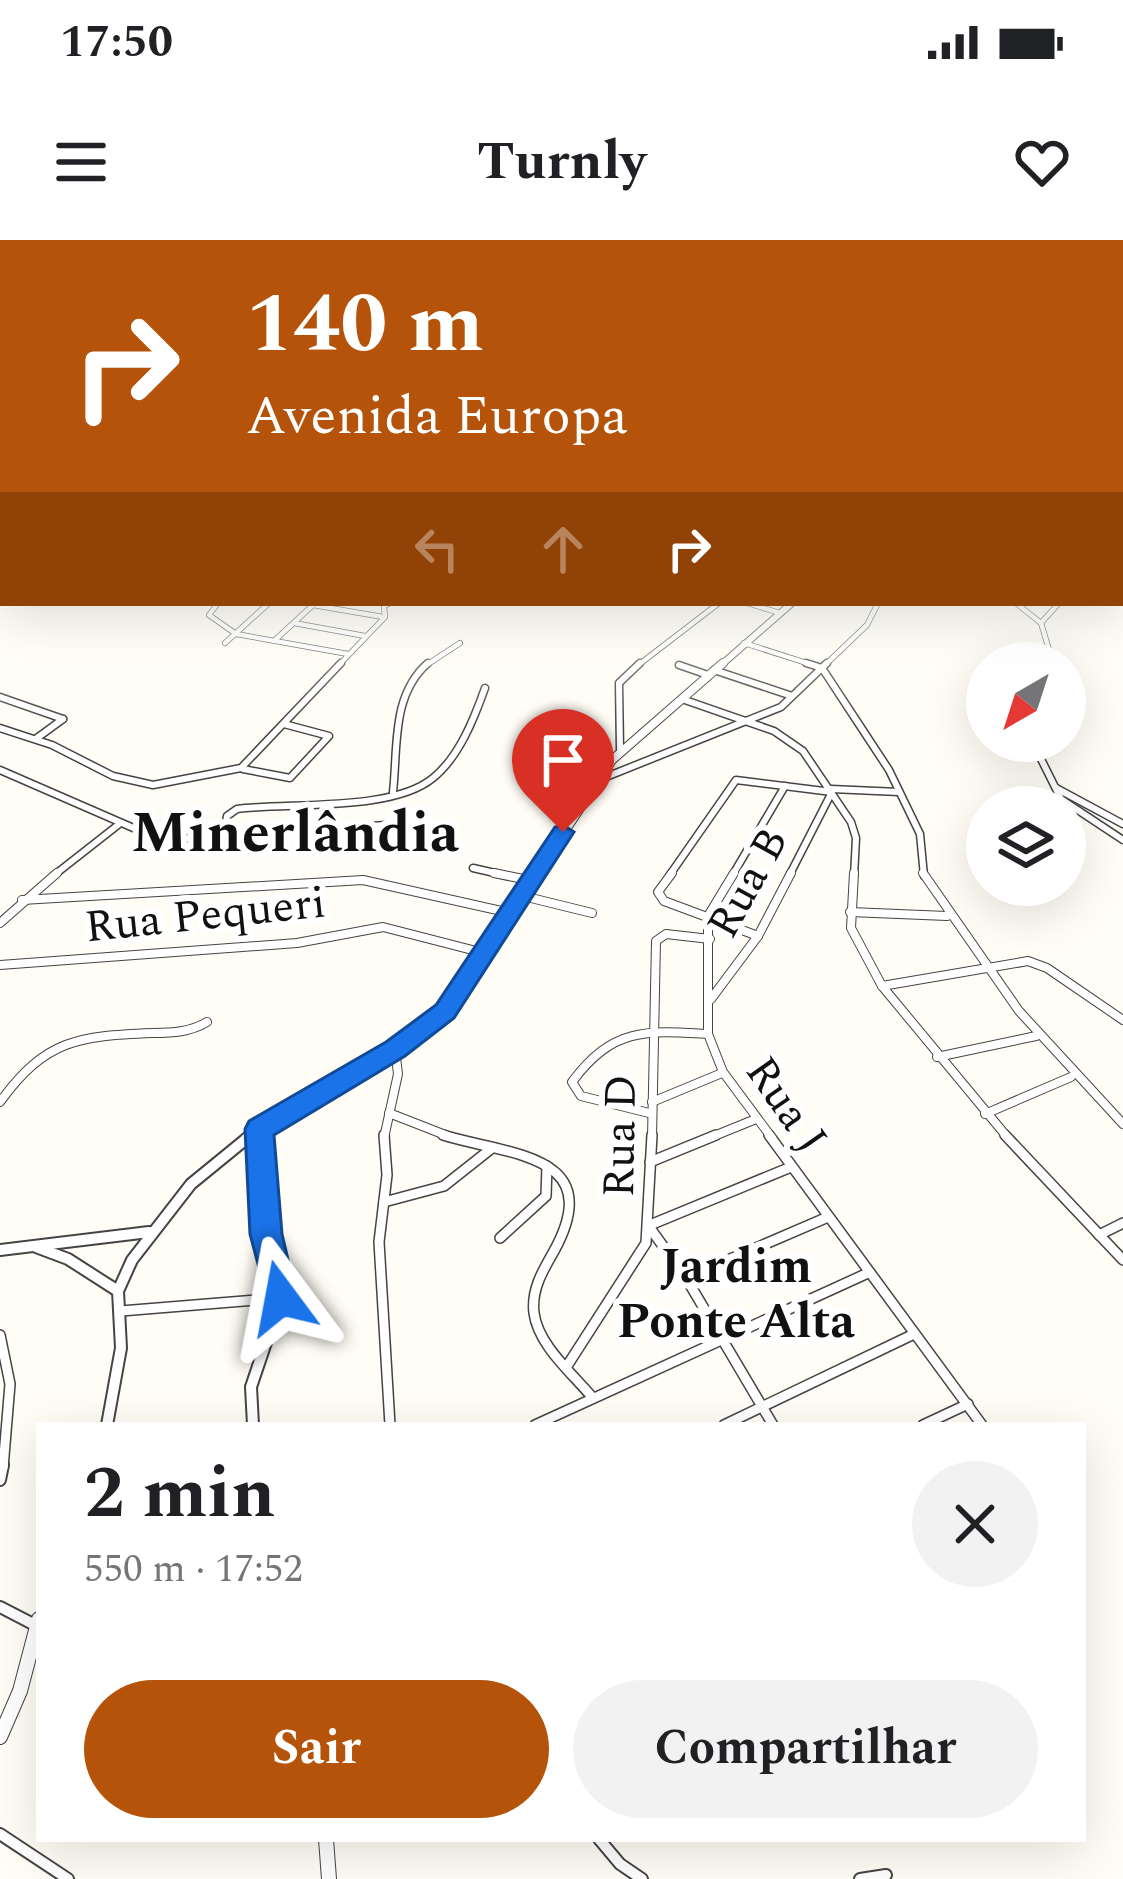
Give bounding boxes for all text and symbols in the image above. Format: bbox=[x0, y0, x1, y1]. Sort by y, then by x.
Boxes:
text: 17:50 bbox=[60, 8, 173, 77]
text: Turnly bbox=[477, 121, 646, 203]
icon: menu bbox=[48, 129, 114, 195]
icon: heart bbox=[1009, 129, 1075, 195]
text: 140 m bbox=[246, 261, 484, 389]
icon: right bbox=[48, 288, 204, 444]
text: Avenida Europa bbox=[246, 376, 628, 458]
icon: left bbox=[404, 516, 470, 582]
icon: ahead bbox=[530, 516, 596, 582]
icon: right bbox=[656, 516, 722, 582]
north arrow bbox=[966, 642, 1086, 762]
map controls bbox=[966, 642, 1086, 906]
pin bbox=[512, 709, 614, 832]
icon: arrive bbox=[530, 727, 596, 793]
button: layers bbox=[966, 786, 1086, 906]
district label: Minerlândia bbox=[131, 791, 460, 877]
street label: Rua B bbox=[689, 815, 807, 951]
street label: Rua Pequeri bbox=[81, 869, 329, 962]
street label: Rua J bbox=[727, 1042, 845, 1169]
street label: Rua D bbox=[585, 1074, 656, 1198]
district label: Jardim Ponte Alta bbox=[617, 1231, 855, 1359]
position arrow bbox=[218, 1235, 344, 1361]
text: 2 min bbox=[84, 1440, 276, 1549]
button: close bbox=[912, 1461, 1038, 1587]
text: 550 m · 17:52 bbox=[84, 1540, 303, 1599]
button: Sair bbox=[84, 1680, 549, 1818]
button: Compartilhar bbox=[573, 1680, 1038, 1818]

